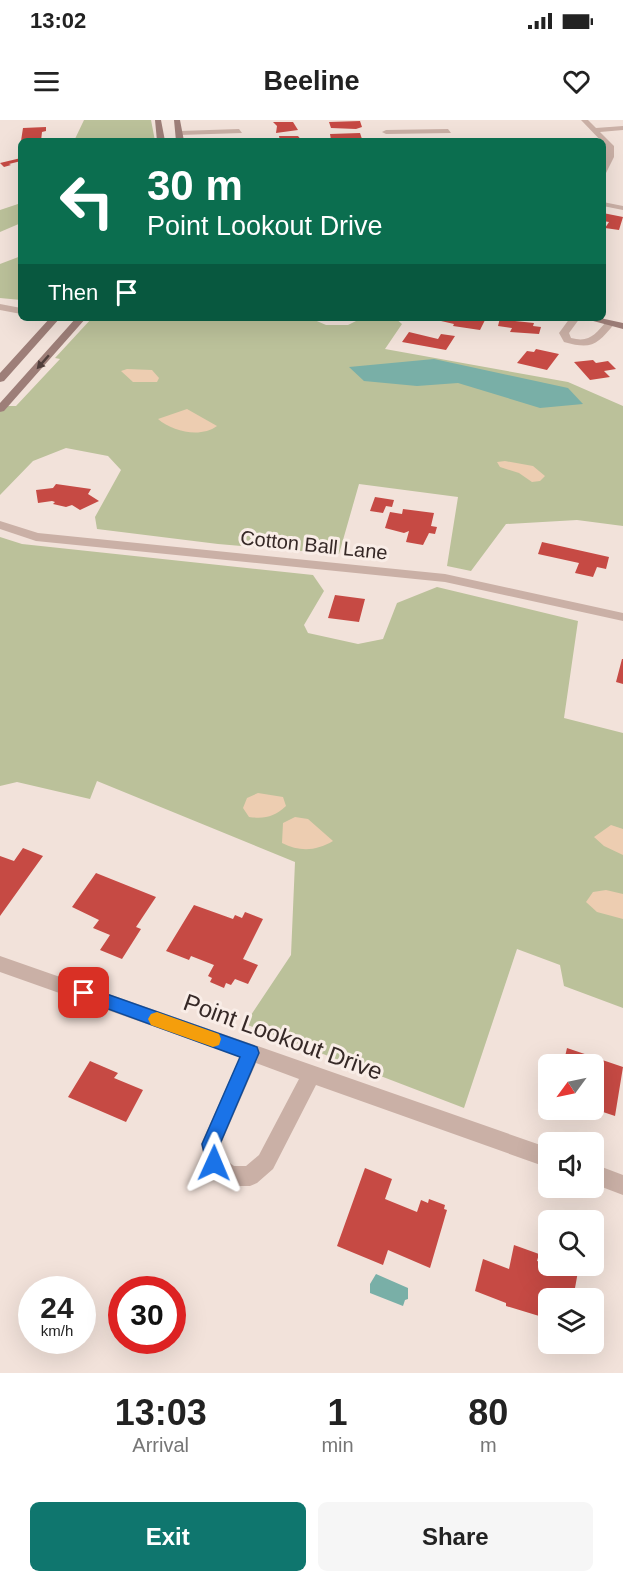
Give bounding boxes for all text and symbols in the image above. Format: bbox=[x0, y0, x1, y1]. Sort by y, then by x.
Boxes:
text: 13:02 bbox=[30, 8, 86, 33]
icon: menu bbox=[30, 65, 63, 98]
icon: heart bbox=[560, 65, 593, 98]
text: Beeline bbox=[263, 66, 360, 96]
icon: left bbox=[48, 162, 126, 240]
text: 30 m bbox=[147, 162, 243, 209]
text: Point Lookout Drive bbox=[147, 211, 383, 241]
icon: arrive bbox=[110, 276, 143, 309]
text: Then bbox=[48, 280, 98, 305]
one-way arrow bbox=[36, 354, 49, 370]
street label: Cotton Ball Lane bbox=[239, 526, 389, 564]
pin bbox=[58, 967, 109, 1018]
icon: arrive bbox=[67, 976, 100, 1009]
street label: Point Lookout Drive bbox=[180, 988, 386, 1085]
north arrow bbox=[538, 1054, 604, 1120]
map controls bbox=[538, 1054, 604, 1354]
position arrow bbox=[182, 1131, 246, 1195]
button: sound bbox=[538, 1132, 604, 1198]
button: search bbox=[538, 1210, 604, 1276]
speed limit sign: 30 bbox=[108, 1276, 186, 1354]
button: layers bbox=[538, 1288, 604, 1354]
text: 24 bbox=[40, 1291, 74, 1324]
text: km/h bbox=[41, 1322, 73, 1339]
text: 13:03 bbox=[115, 1392, 207, 1433]
text: 1 bbox=[327, 1392, 348, 1433]
text: 80 bbox=[468, 1392, 508, 1433]
text: Arrival bbox=[132, 1434, 189, 1456]
text: min bbox=[321, 1434, 354, 1456]
text: m bbox=[480, 1434, 497, 1456]
button: Exit bbox=[30, 1502, 306, 1571]
button: Share bbox=[318, 1502, 593, 1571]

